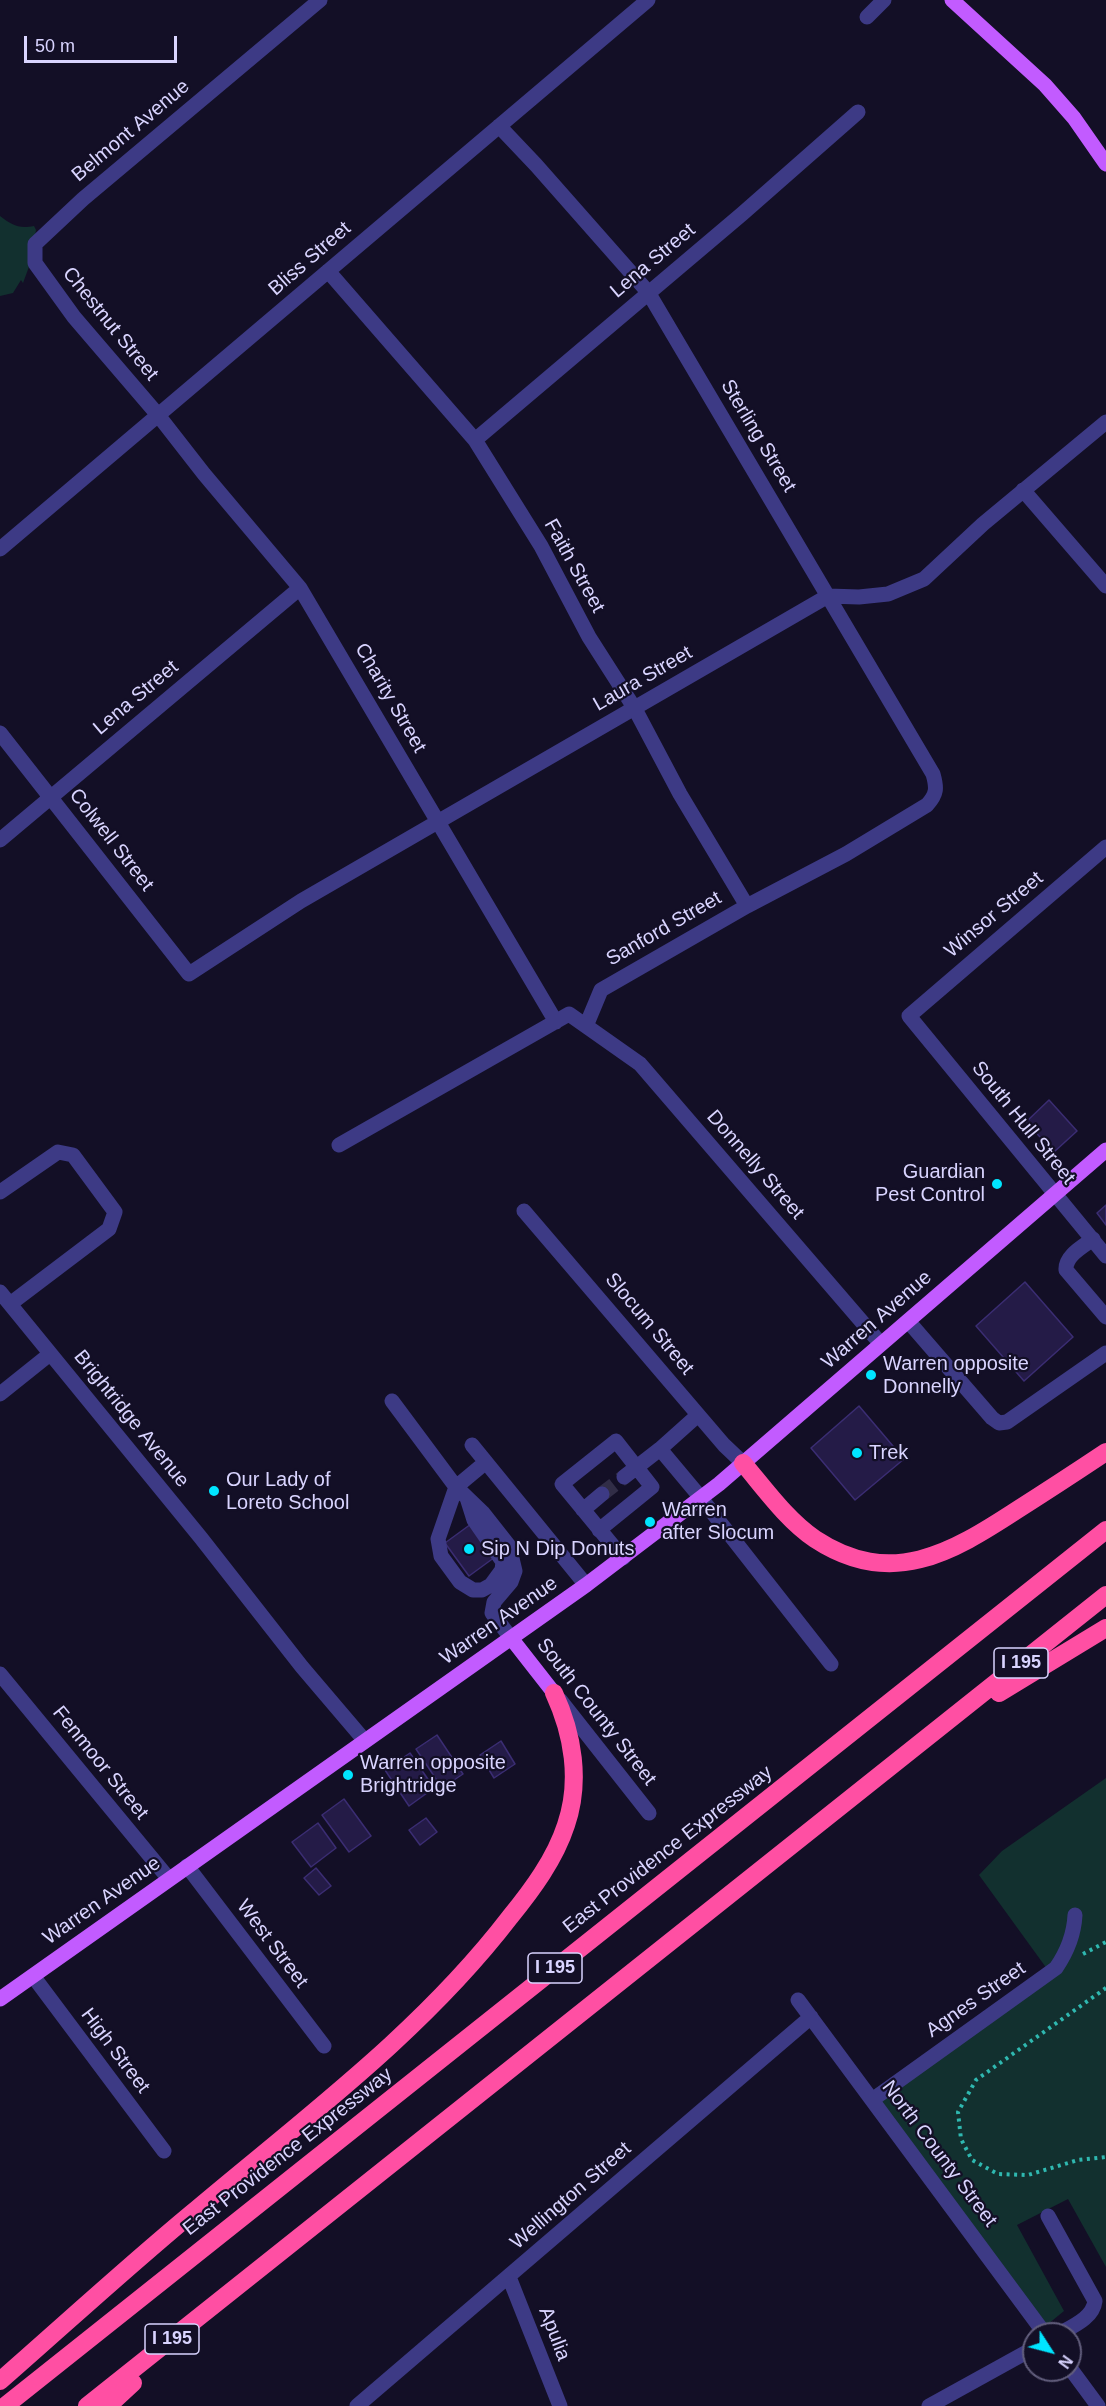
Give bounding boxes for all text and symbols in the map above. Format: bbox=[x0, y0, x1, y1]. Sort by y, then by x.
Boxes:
scale bar bbox=[27, 24, 180, 62]
text: 50 m bbox=[35, 36, 75, 56]
street label: Belmont Avenue bbox=[67, 75, 195, 187]
street label: Bliss Street bbox=[264, 217, 356, 301]
street label: Lena Street bbox=[606, 219, 700, 303]
street label: Chestnut Street bbox=[57, 262, 163, 386]
street label: Sterling Street bbox=[715, 376, 801, 496]
street label: Faith Street bbox=[538, 515, 610, 617]
street label: Charity Street bbox=[349, 639, 431, 757]
street label: Laura Street bbox=[589, 641, 697, 717]
street label: Lena Street bbox=[89, 656, 183, 740]
street label: Colwell Street bbox=[64, 784, 158, 896]
street label: Winsor Street bbox=[940, 867, 1048, 963]
street label: Sanford Street bbox=[602, 886, 726, 972]
street label: South Hull Street bbox=[966, 1057, 1080, 1189]
street label: Donnelly Street bbox=[701, 1106, 809, 1224]
place label: Guardian Pest Control bbox=[875, 1160, 985, 1207]
marker: Guardian Pest Control bbox=[990, 1177, 1004, 1191]
street label: Warren Avenue bbox=[817, 1266, 937, 1374]
street label: Slocum Street bbox=[599, 1268, 699, 1380]
street label: Brightridge Avenue bbox=[68, 1345, 194, 1493]
place label: Warren opposite Donnelly bbox=[883, 1352, 1029, 1399]
marker: Warren opposite Donnelly bbox=[864, 1368, 878, 1382]
place label: Trek bbox=[869, 1441, 908, 1465]
marker: Trek bbox=[850, 1446, 864, 1460]
place label: Our Lady of Loreto School bbox=[226, 1468, 349, 1515]
marker: Our Lady of Loreto School bbox=[207, 1484, 221, 1498]
place label: Warren after Slocum bbox=[662, 1498, 774, 1545]
marker: Warren after Slocum bbox=[643, 1515, 657, 1529]
place label: Sip N Dip Donuts bbox=[481, 1537, 634, 1561]
marker: Sip N Dip Donuts bbox=[462, 1542, 476, 1556]
street label: Warren Avenue bbox=[436, 1572, 562, 1670]
street label: South County Street bbox=[531, 1634, 661, 1790]
road number: I 195 bbox=[994, 1648, 1048, 1678]
street label: Fenmoor Street bbox=[47, 1701, 153, 1825]
place label: Warren opposite Brightridge bbox=[360, 1751, 506, 1798]
street label: East Providence Expressway bbox=[559, 1761, 777, 1939]
marker: Warren opposite Brightridge bbox=[341, 1768, 355, 1782]
street label: Warren Avenue bbox=[39, 1852, 165, 1950]
street label: West Street bbox=[231, 1895, 313, 1993]
road number: I 195 bbox=[528, 1953, 582, 1983]
street label: Agnes Street bbox=[922, 1957, 1030, 2043]
street label: High Street bbox=[75, 2004, 155, 2098]
street label: East Providence Expressway bbox=[179, 2063, 397, 2241]
street label: North County Street bbox=[876, 2076, 1002, 2232]
street label: Wellington Street bbox=[506, 2137, 636, 2255]
street label: Apulia bbox=[533, 2304, 575, 2364]
north arrow bbox=[1022, 2322, 1082, 2382]
road number: I 195 bbox=[145, 2324, 199, 2354]
text: N bbox=[1055, 2352, 1076, 2371]

